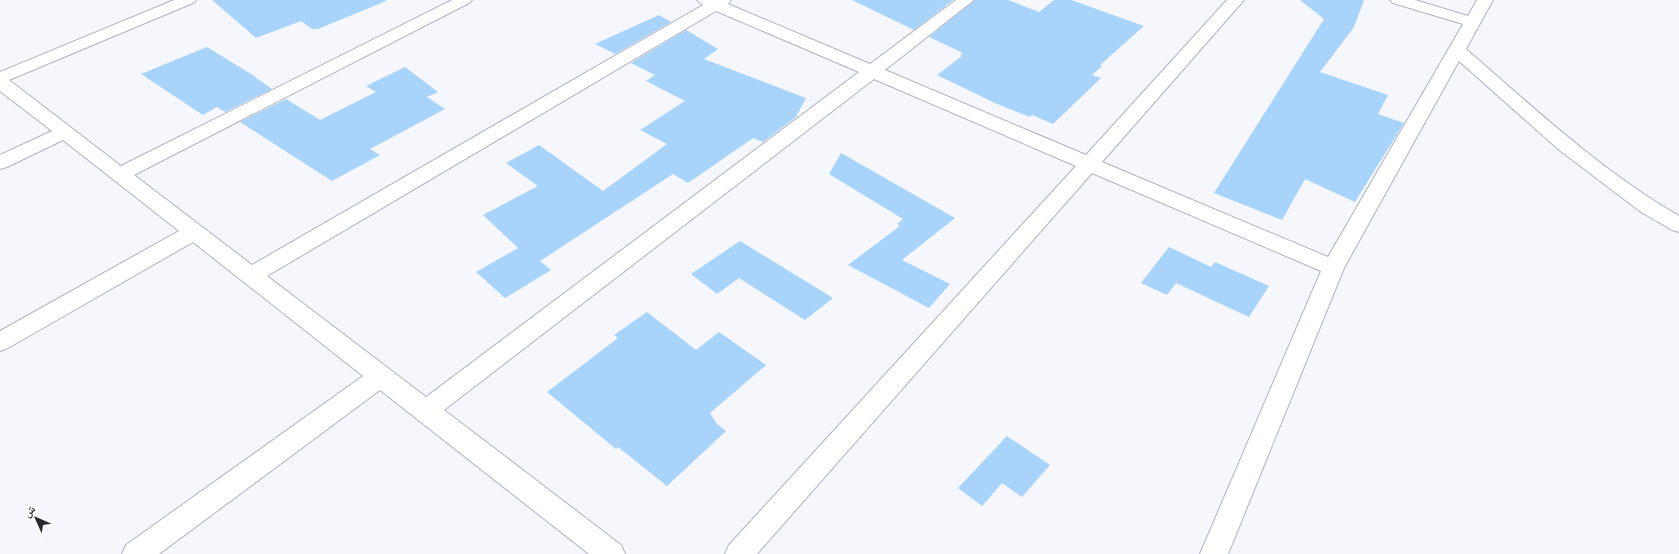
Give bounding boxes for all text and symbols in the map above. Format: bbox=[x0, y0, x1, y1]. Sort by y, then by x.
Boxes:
north arrow bbox=[16, 498, 56, 538]
text: ش bbox=[20, 502, 39, 521]

